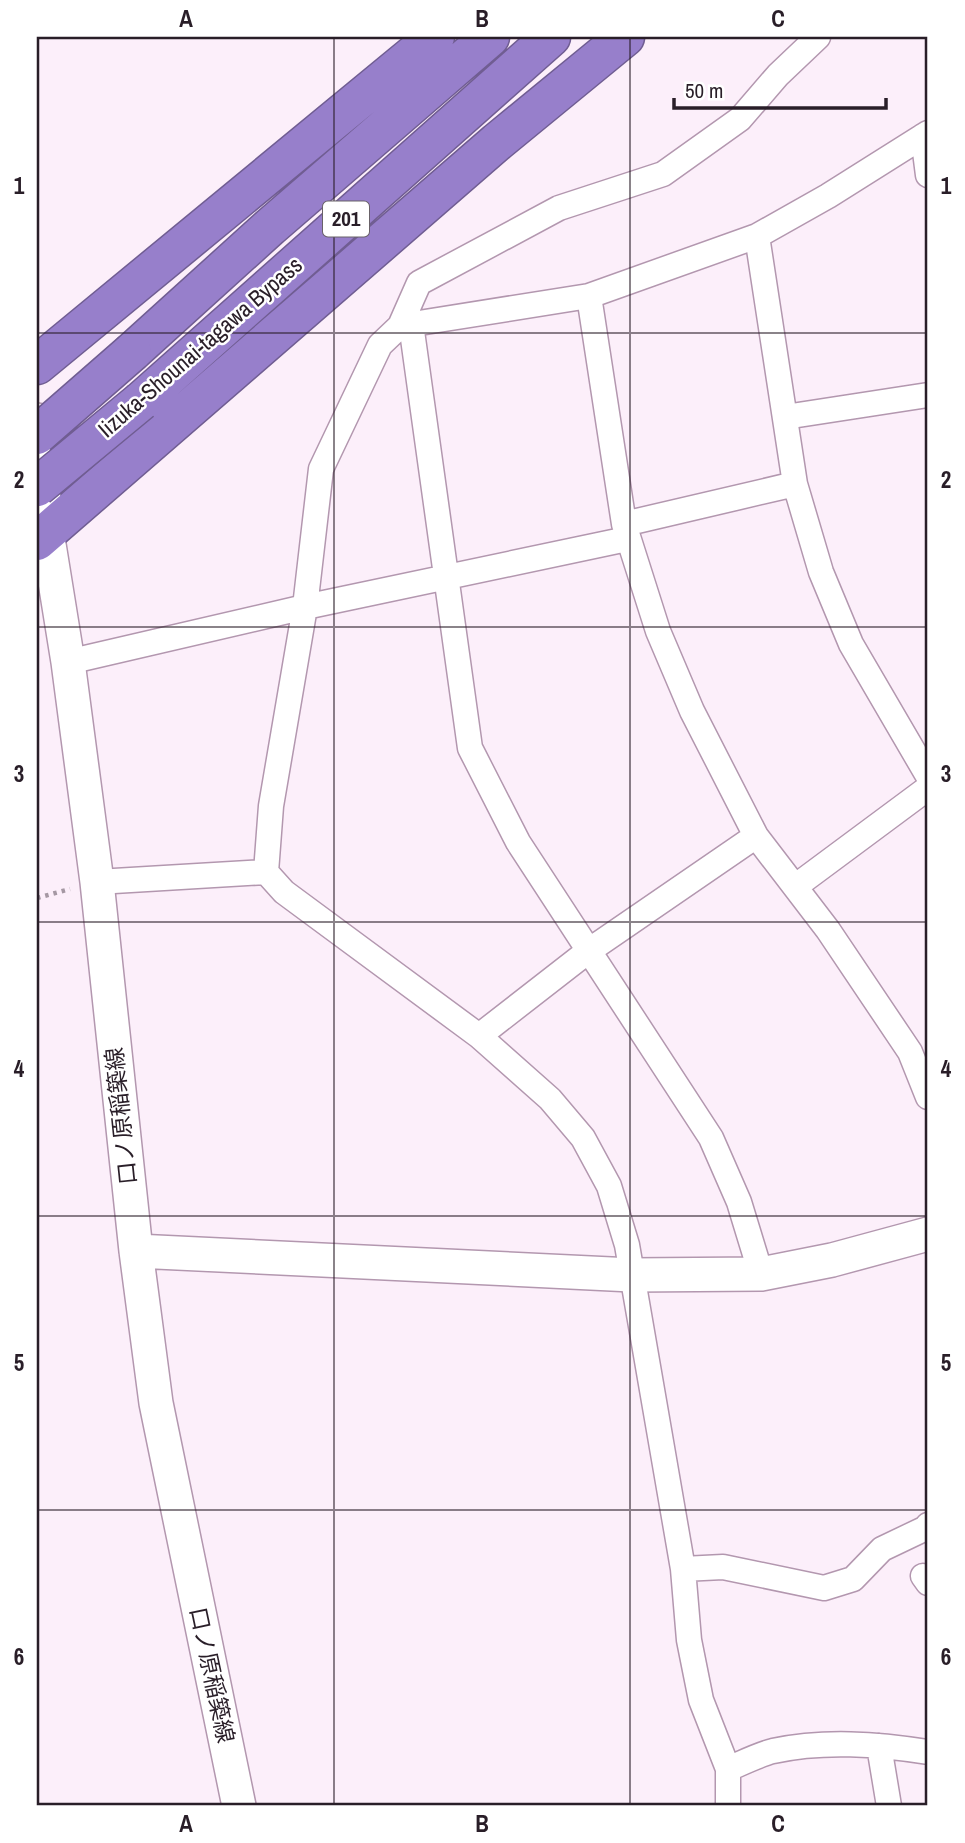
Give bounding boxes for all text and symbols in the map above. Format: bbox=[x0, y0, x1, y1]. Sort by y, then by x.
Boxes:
text: A bbox=[179, 3, 193, 34]
text: B bbox=[475, 3, 489, 34]
text: C bbox=[771, 3, 785, 34]
scale bar bbox=[674, 66, 886, 110]
text: 50 m bbox=[685, 76, 723, 105]
text: 1 bbox=[14, 170, 25, 201]
text: 1 bbox=[941, 170, 952, 201]
road number: 201 bbox=[323, 202, 369, 236]
street label: Iizuka-Shounai-tagawa Bypass bbox=[91, 249, 308, 444]
text: 2 bbox=[14, 464, 24, 495]
text: 2 bbox=[941, 464, 951, 495]
text: 3 bbox=[14, 758, 24, 789]
text: 3 bbox=[941, 758, 951, 789]
street label: 口ノ原稲築線 bbox=[98, 1046, 143, 1186]
text: 4 bbox=[14, 1053, 25, 1084]
text: 4 bbox=[941, 1053, 952, 1084]
text: 5 bbox=[14, 1347, 24, 1378]
text: 5 bbox=[941, 1347, 951, 1378]
street label: 口ノ原稲築線 bbox=[183, 1604, 242, 1746]
text: 6 bbox=[14, 1641, 24, 1672]
text: 6 bbox=[941, 1641, 951, 1672]
text: A bbox=[179, 1808, 193, 1839]
text: B bbox=[475, 1808, 489, 1839]
text: C bbox=[771, 1808, 785, 1839]

